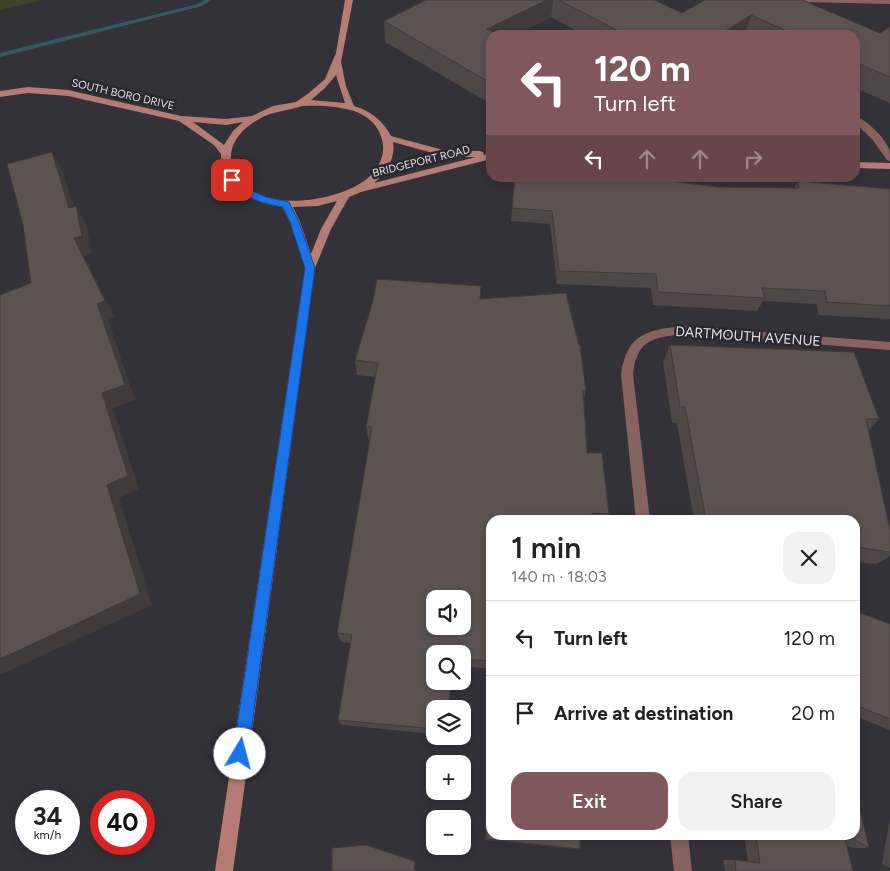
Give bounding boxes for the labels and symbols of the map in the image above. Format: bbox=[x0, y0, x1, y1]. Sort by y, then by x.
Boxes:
street label: SOUTH BORO DRIVE bbox=[70, 76, 175, 113]
street label: BRIDGEPORT ROAD bbox=[371, 143, 472, 180]
pin bbox=[211, 159, 253, 201]
street label: DARTMOUTH AVENUE bbox=[675, 323, 821, 350]
position arrow bbox=[213, 727, 265, 779]
speed limit sign: 40 bbox=[90, 790, 155, 855]

